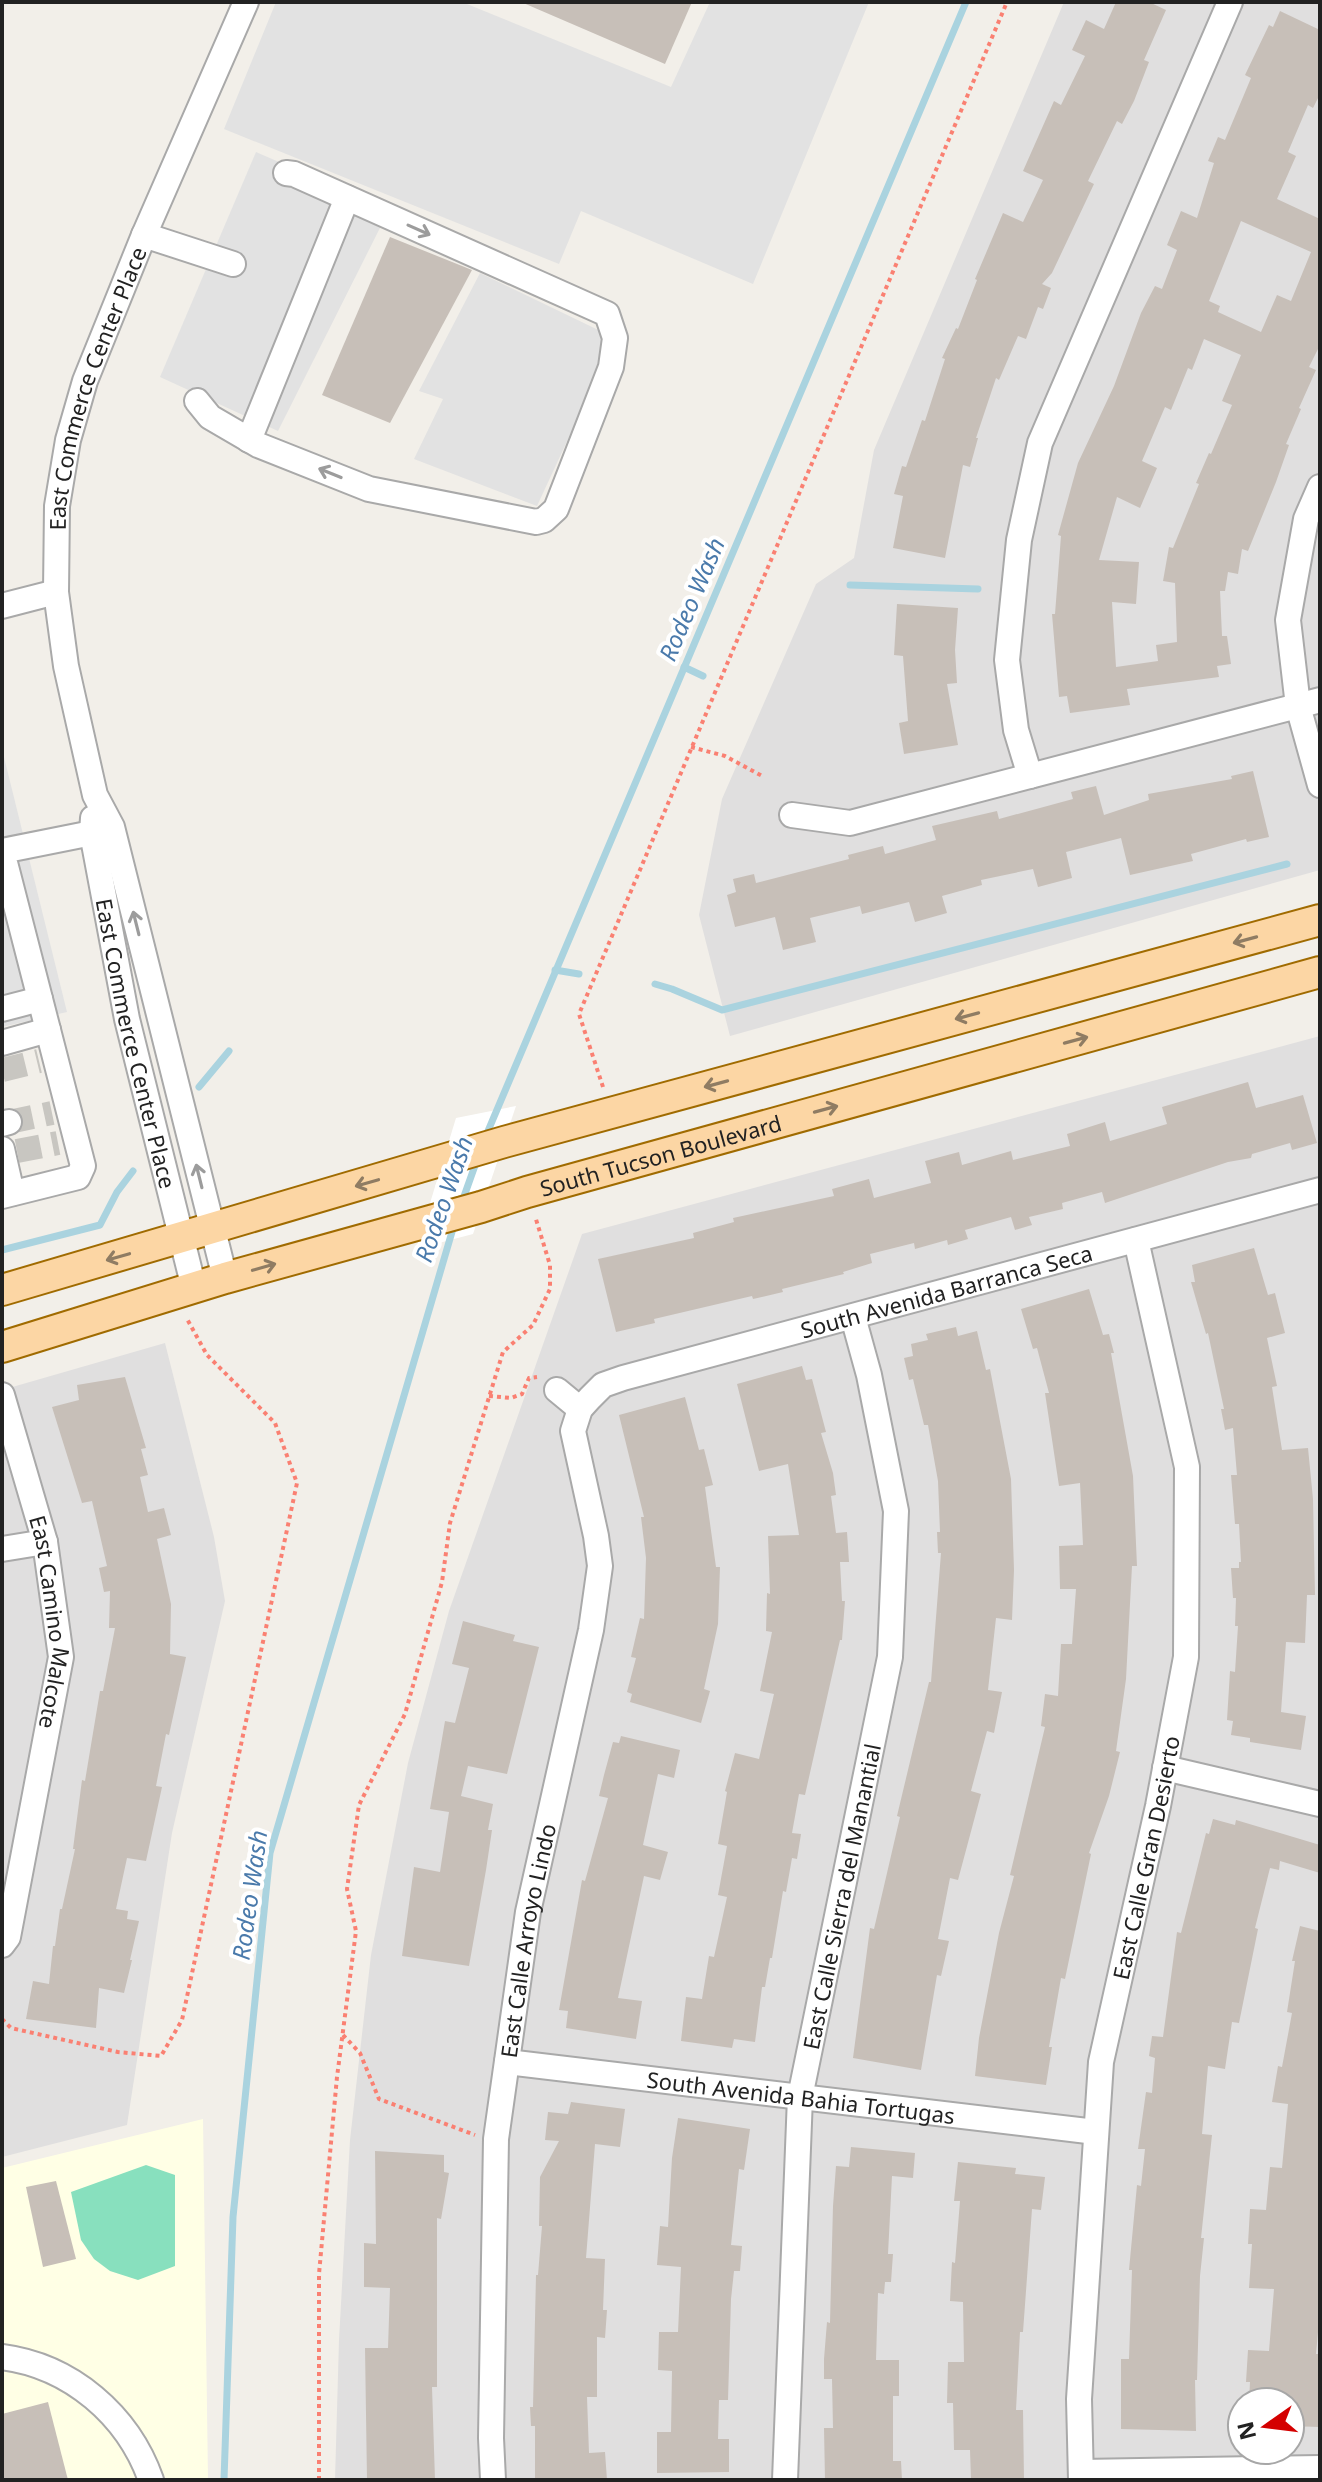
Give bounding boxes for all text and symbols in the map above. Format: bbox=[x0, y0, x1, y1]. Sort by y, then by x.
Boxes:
one-way arrow bbox=[406, 223, 430, 238]
street label: East Commerce Center Place bbox=[42, 242, 153, 530]
one-way arrow bbox=[318, 465, 343, 479]
water label: Rodeo Wash bbox=[650, 532, 732, 666]
street label: East Commerce Center Place bbox=[90, 896, 184, 1191]
one-way arrow bbox=[127, 911, 142, 937]
one-way arrow bbox=[1232, 933, 1258, 948]
one-way arrow bbox=[954, 1009, 980, 1024]
one-way arrow bbox=[1063, 1031, 1089, 1046]
one-way arrow bbox=[703, 1077, 729, 1092]
one-way arrow bbox=[812, 1101, 838, 1116]
street label: South Tucson Boulevard bbox=[536, 1107, 785, 1203]
water label: Rodeo Wash bbox=[406, 1132, 480, 1266]
one-way arrow bbox=[191, 1163, 206, 1189]
one-way arrow bbox=[355, 1176, 381, 1191]
street label: South Avenida Barranca Seca bbox=[797, 1237, 1096, 1345]
one-way arrow bbox=[106, 1250, 132, 1265]
one-way arrow bbox=[251, 1259, 277, 1274]
street label: East Camino Malcote bbox=[23, 1512, 77, 1731]
street label: East Calle Gran Desierto bbox=[1105, 1733, 1186, 1982]
street label: East Calle Sierra del Manantial bbox=[795, 1741, 887, 2052]
street label: East Calle Arroyo Lindo bbox=[493, 1821, 562, 2060]
water label: Rodeo Wash bbox=[224, 1828, 274, 1962]
street label: South Avenida Bahia Tortugas bbox=[645, 2064, 957, 2130]
north arrow bbox=[1226, 2386, 1306, 2466]
text: N bbox=[1229, 2419, 1262, 2443]

